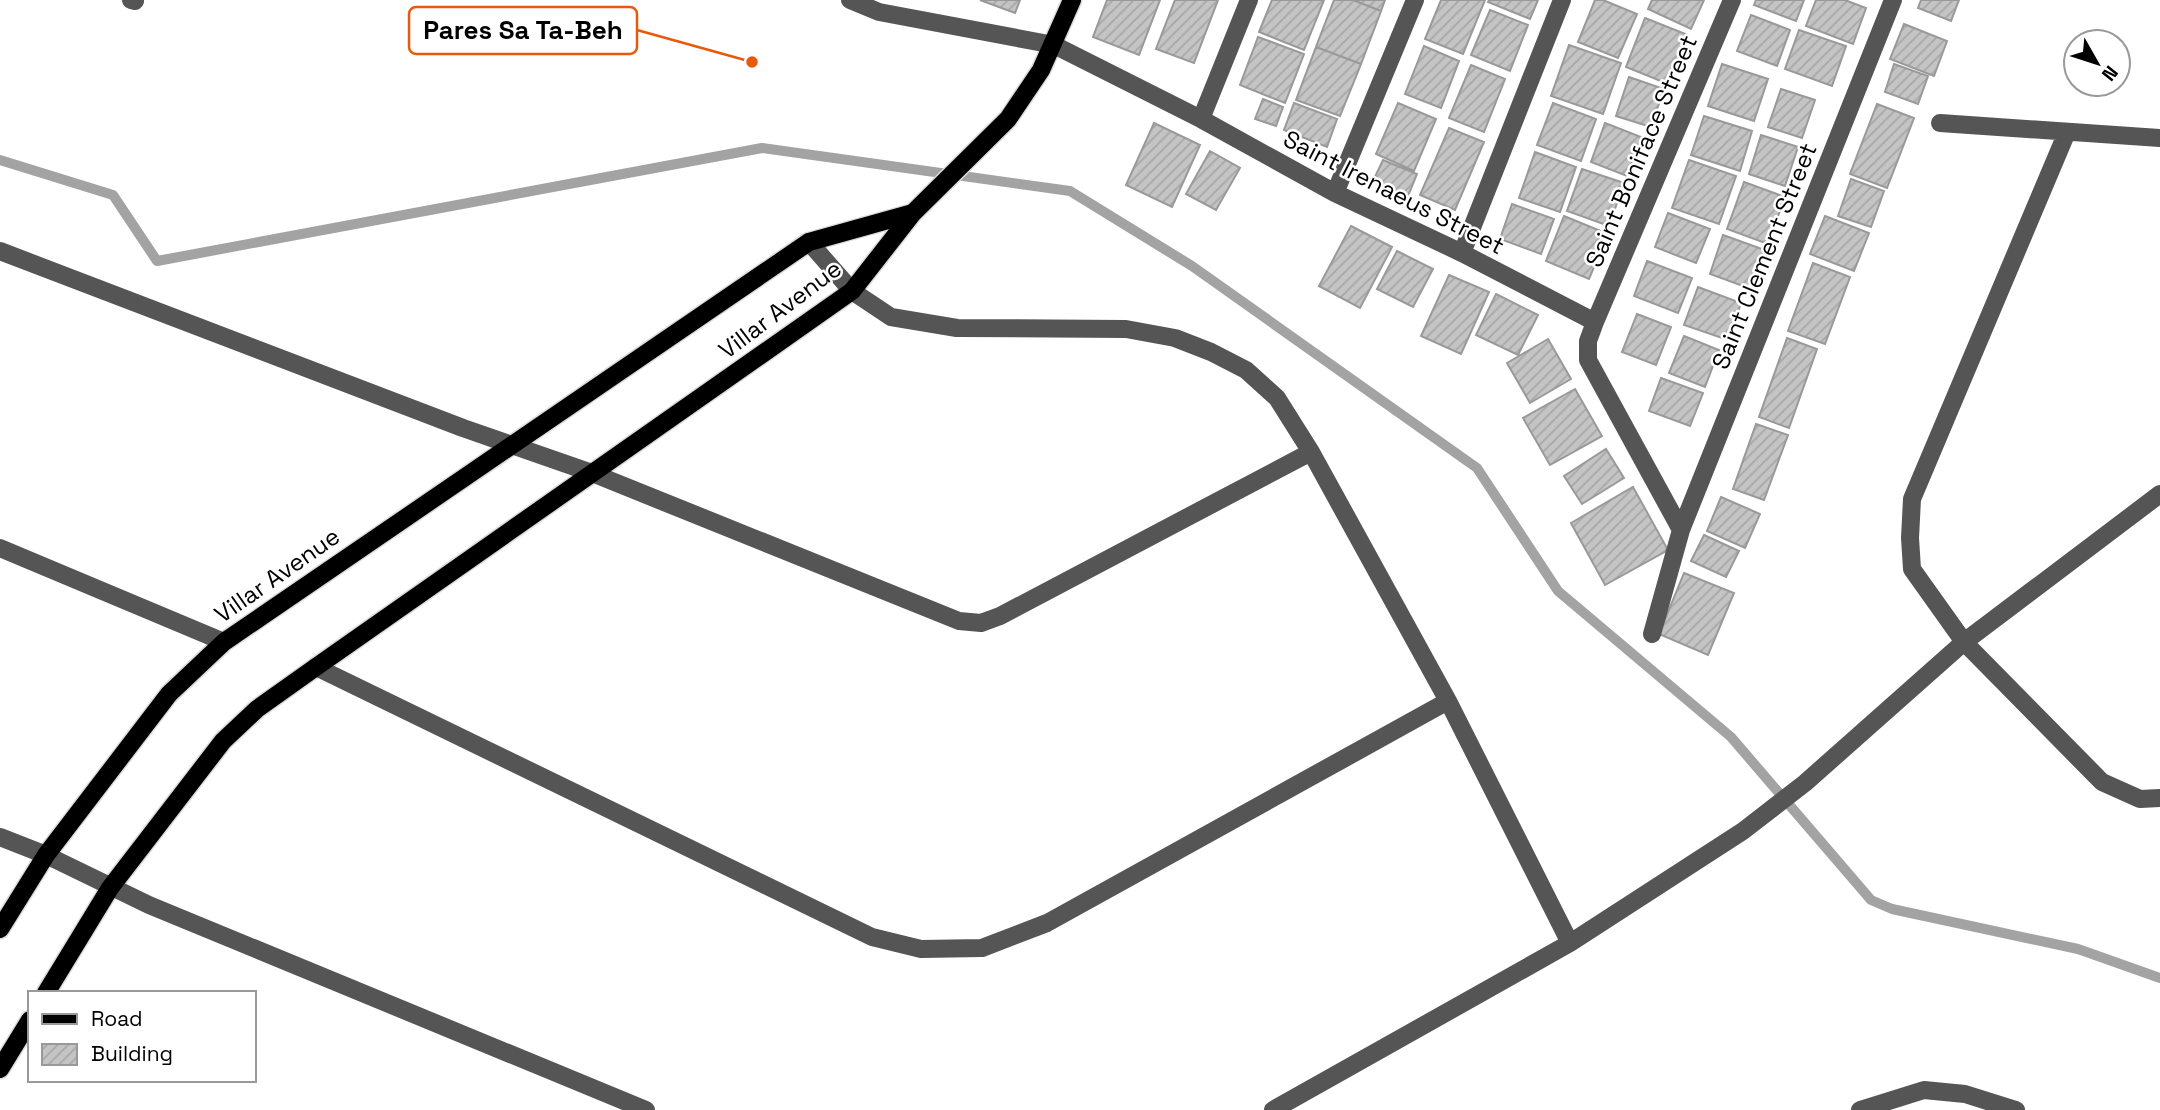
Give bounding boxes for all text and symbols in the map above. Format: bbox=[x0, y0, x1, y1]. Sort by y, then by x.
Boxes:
callout: Pares Sa Ta-Beh bbox=[409, 7, 637, 54]
text: Pares Sa Ta-Beh bbox=[423, 13, 623, 47]
north arrow bbox=[2062, 28, 2132, 98]
street label: Saint Boniface Street bbox=[1578, 30, 1704, 272]
text: N bbox=[2096, 61, 2124, 86]
street label: Saint Irenaeus Street bbox=[1278, 123, 1510, 261]
street label: Saint Clement Street bbox=[1704, 138, 1824, 374]
street label: Villar Avenue bbox=[712, 253, 848, 365]
street label: Villar Avenue bbox=[208, 520, 346, 630]
legend bbox=[28, 991, 256, 1082]
text: Road bbox=[91, 1005, 143, 1032]
text: Building bbox=[91, 1040, 173, 1067]

